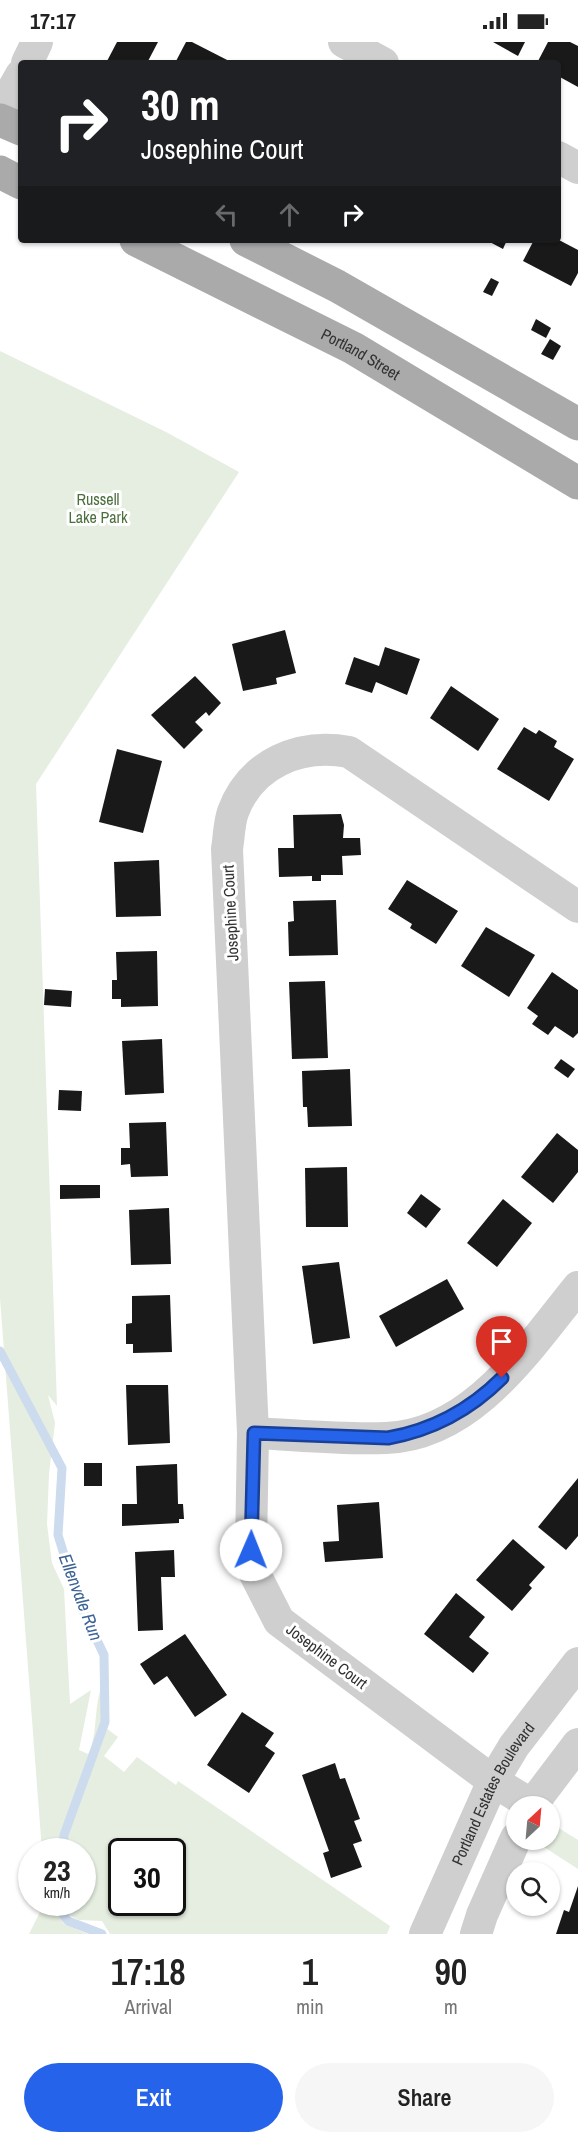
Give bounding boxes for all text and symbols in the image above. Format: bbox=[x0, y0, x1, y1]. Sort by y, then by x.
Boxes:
text: 17:17 bbox=[30, 6, 76, 36]
text: 30 m bbox=[141, 77, 220, 133]
icon: right bbox=[42, 84, 120, 162]
text: Josephine Court bbox=[141, 131, 303, 167]
icon: left bbox=[210, 198, 243, 231]
icon: ahead bbox=[273, 198, 306, 231]
icon: right bbox=[336, 198, 369, 231]
street label: Portland Street bbox=[317, 323, 405, 385]
park label: Russell Lake Park bbox=[68, 488, 128, 528]
street label: Josephine Court bbox=[216, 864, 244, 962]
pin bbox=[476, 1316, 527, 1378]
icon: arrive bbox=[485, 1325, 518, 1358]
position arrow bbox=[219, 1518, 283, 1582]
water label: Ellenvale Run bbox=[53, 1550, 109, 1644]
street label: Josephine Court bbox=[282, 1618, 372, 1694]
street label: Portland Estates Boulevard bbox=[446, 1718, 539, 1869]
north arrow bbox=[506, 1796, 560, 1850]
map controls bbox=[506, 1796, 560, 1916]
speed limit sign: 30 bbox=[108, 1838, 186, 1916]
text: 23 bbox=[43, 1850, 71, 1890]
button: search bbox=[506, 1862, 560, 1916]
text: km/h bbox=[44, 1882, 70, 1903]
text: 17:18 bbox=[111, 1948, 186, 1996]
text: 1 bbox=[302, 1948, 318, 1996]
text: 90 bbox=[434, 1948, 467, 1996]
text: Arrival bbox=[124, 1993, 172, 2020]
text: min bbox=[296, 1993, 324, 2020]
text: m bbox=[444, 1993, 458, 2020]
button: Exit bbox=[24, 2063, 283, 2132]
button: Share bbox=[295, 2063, 554, 2132]

